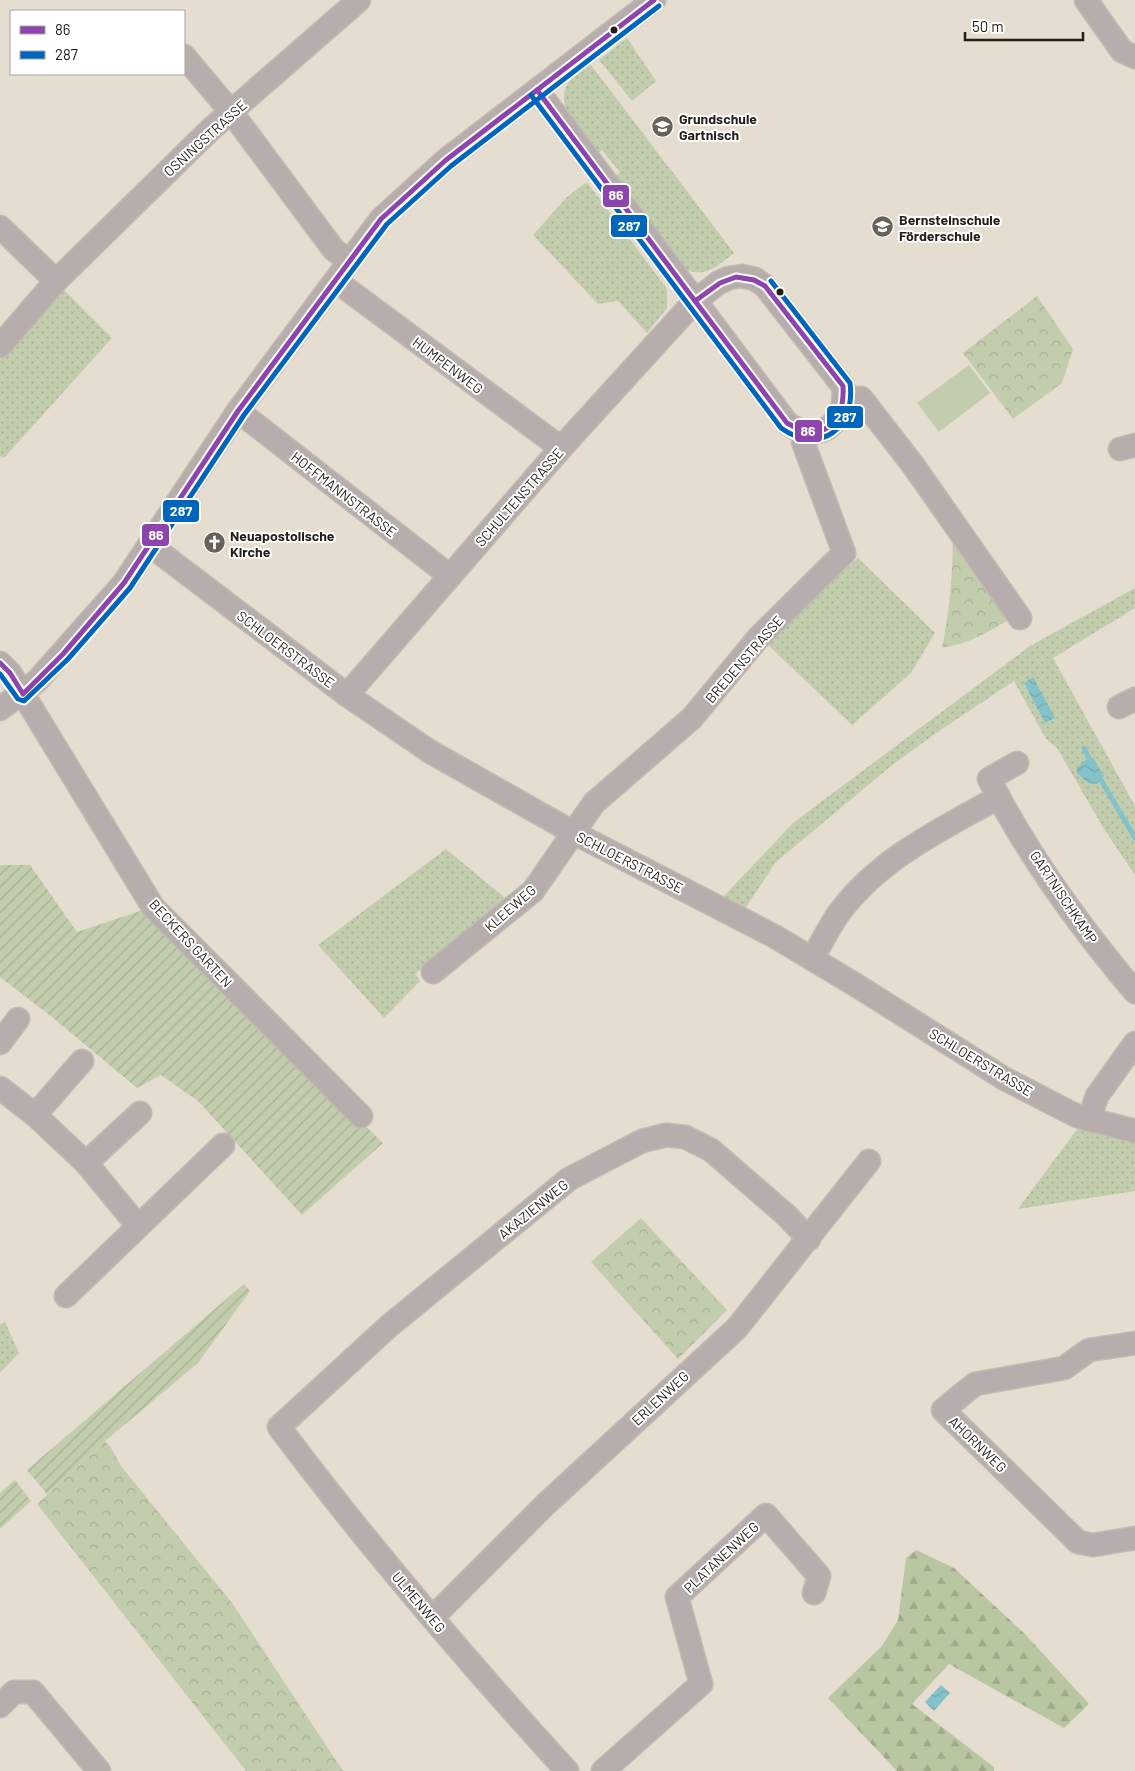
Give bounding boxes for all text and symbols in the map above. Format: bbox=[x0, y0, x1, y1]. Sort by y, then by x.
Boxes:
legend bbox=[10, 10, 185, 75]
scale bar bbox=[965, 10, 1082, 42]
text: 50 m bbox=[972, 17, 1004, 35]
text: 86 bbox=[55, 20, 71, 38]
unlabelled marker bbox=[609, 25, 619, 35]
text: 287 bbox=[55, 45, 78, 63]
street label: OSNINGSTRASSE bbox=[160, 96, 250, 180]
place label: Grundschule Gartnisch bbox=[679, 110, 757, 143]
school or university icon: Grundschule Gartnisch bbox=[651, 114, 675, 138]
line badge: 86 bbox=[602, 184, 630, 208]
text: 86 bbox=[608, 186, 624, 203]
place label: Bernsteinschule Förderschule bbox=[899, 211, 1001, 244]
line badge: 287 bbox=[610, 214, 648, 238]
school or university icon: Bernsteinschule Förderschule bbox=[871, 215, 895, 239]
text: 287 bbox=[618, 217, 640, 234]
unlabelled marker bbox=[775, 287, 785, 297]
street label: HUMPENWEG bbox=[409, 333, 487, 397]
line badge: 287 bbox=[826, 405, 864, 429]
text: 287 bbox=[834, 408, 856, 425]
line badge: 86 bbox=[794, 419, 823, 443]
text: 86 bbox=[800, 422, 816, 439]
street label: SCHULTENSTRASSE bbox=[472, 444, 566, 550]
street label: HOFFMANNSTRASSE bbox=[288, 448, 400, 540]
line badge: 287 bbox=[162, 499, 200, 523]
text: 287 bbox=[170, 502, 192, 519]
line badge: 86 bbox=[141, 523, 170, 547]
text: 86 bbox=[148, 526, 164, 543]
place label: Neuapostolische Kirche bbox=[230, 527, 335, 560]
church icon: Neuapostolische Kirche bbox=[202, 531, 226, 555]
street label: SCHLOERSTRASSE bbox=[234, 607, 338, 691]
street label: BREDENSTRASSE bbox=[701, 612, 787, 706]
street label: SCHLOERSTRASSE bbox=[574, 828, 686, 896]
street label: GARTNISCHKAMP bbox=[1027, 847, 1101, 947]
street label: KLEEWEG bbox=[481, 881, 539, 935]
street label: BECKERS GARTEN bbox=[146, 896, 236, 990]
street label: SCHLOERSTRASSE bbox=[926, 1025, 1036, 1099]
street label: AKAZIENWEG bbox=[495, 1176, 571, 1242]
street label: ERLENWEG bbox=[628, 1367, 692, 1429]
street label: AHORNWEG bbox=[946, 1412, 1010, 1476]
street label: PLATANENWEG bbox=[680, 1518, 762, 1596]
street label: ULMENWEG bbox=[389, 1568, 449, 1636]

